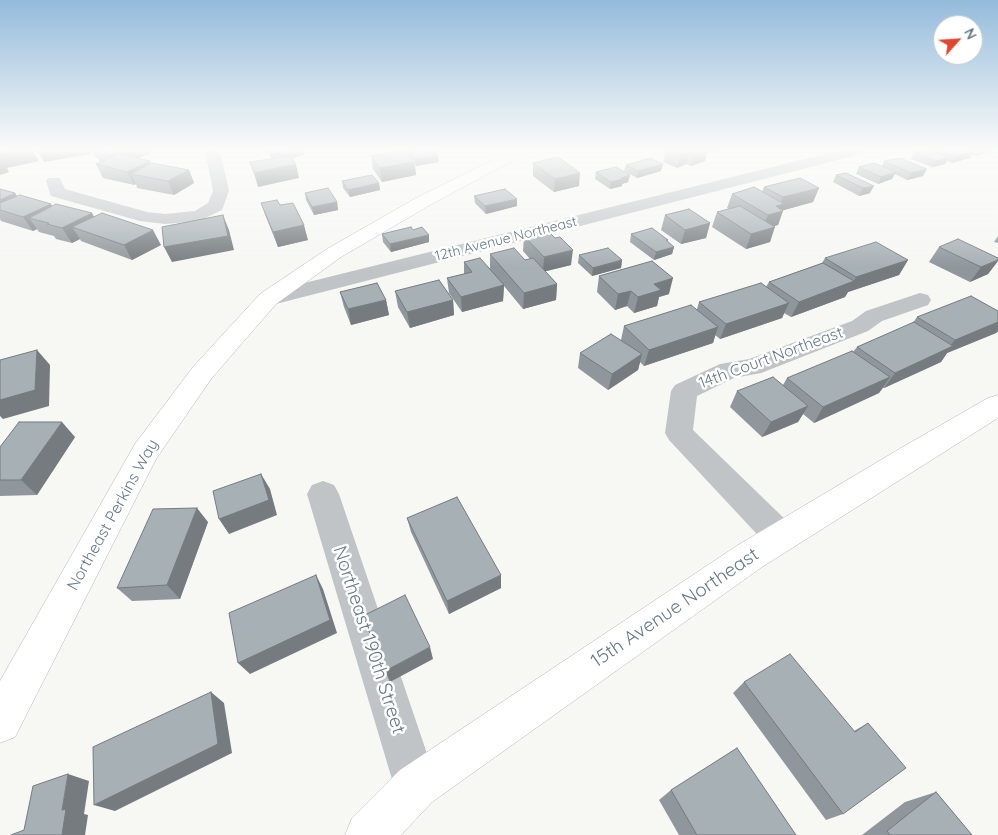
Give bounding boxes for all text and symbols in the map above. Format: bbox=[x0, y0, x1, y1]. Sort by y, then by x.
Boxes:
north arrow bbox=[933, 15, 983, 65]
text: N bbox=[960, 25, 981, 42]
street label: 12th Avenue Northeast bbox=[433, 213, 579, 265]
street label: 14th Court Northeast bbox=[696, 323, 846, 393]
street label: Northeast Perkins Way bbox=[63, 436, 163, 594]
street label: Northeast 190th Street bbox=[328, 543, 410, 737]
street label: 15th Avenue Northeast bbox=[587, 543, 763, 673]

